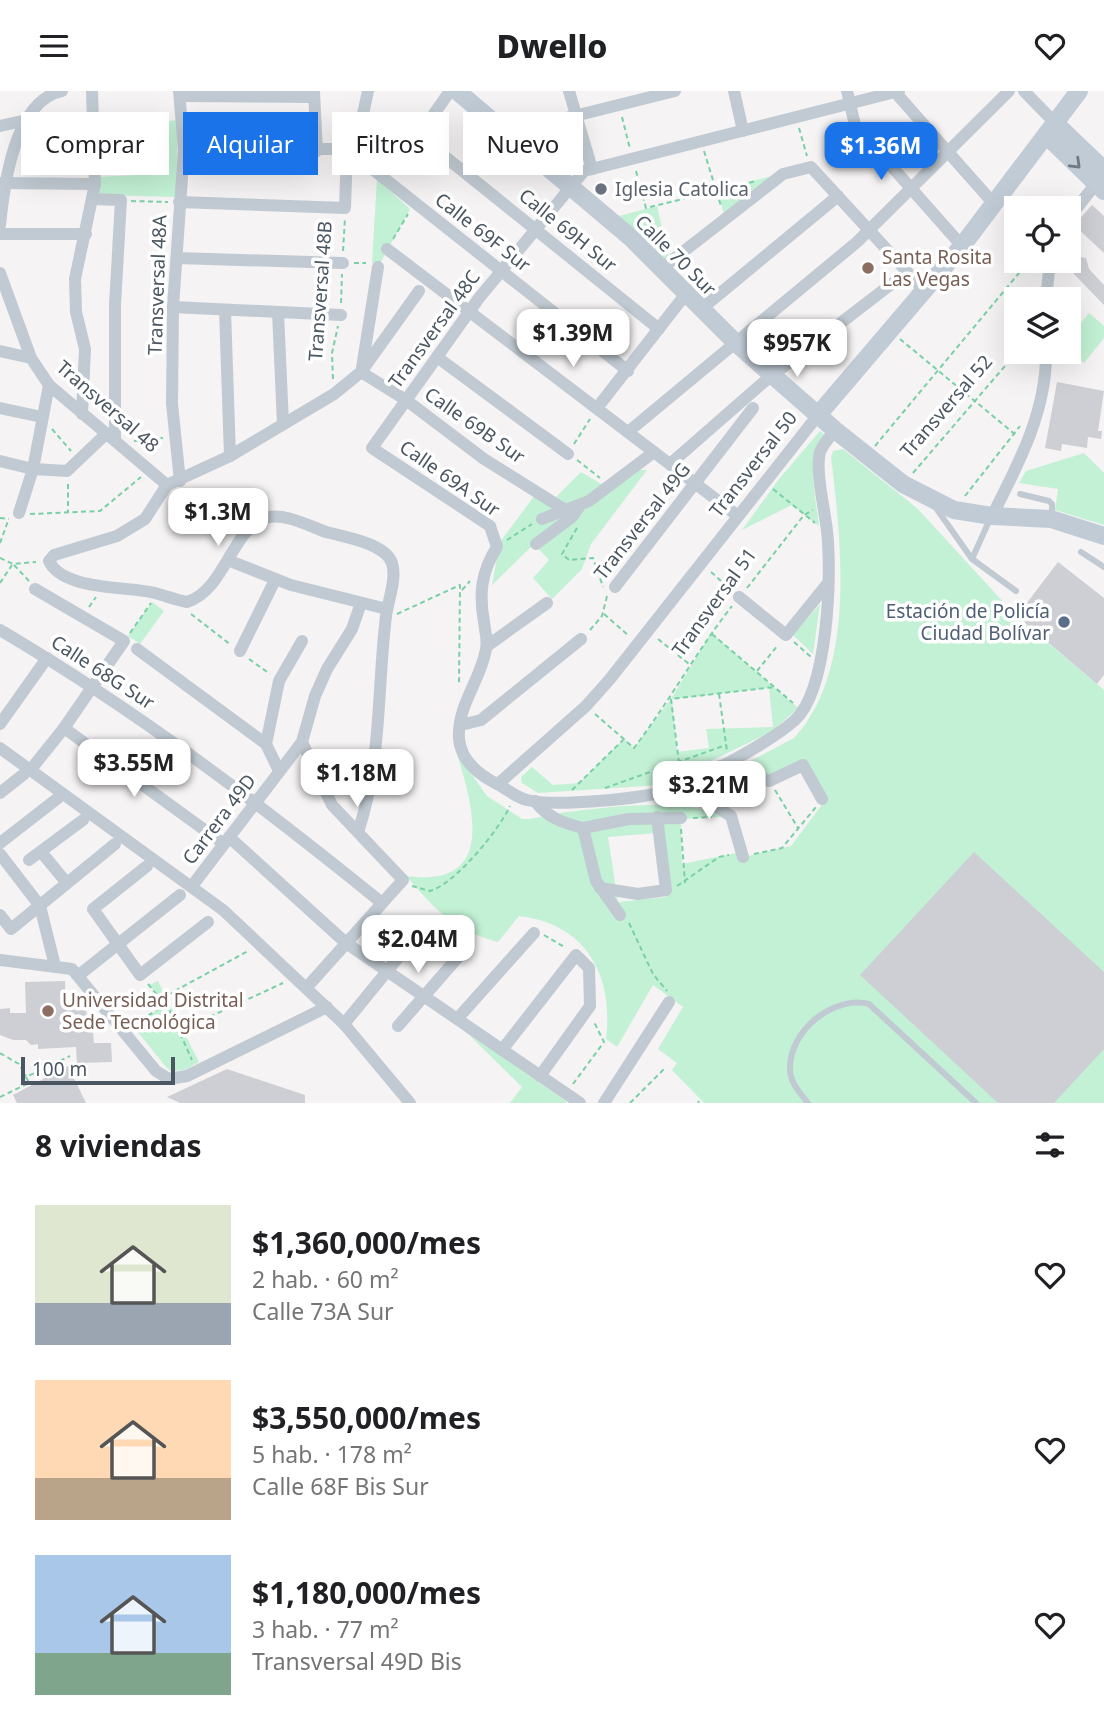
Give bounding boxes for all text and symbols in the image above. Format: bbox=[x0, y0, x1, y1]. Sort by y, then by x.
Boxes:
text: Dwello bbox=[496, 24, 608, 67]
icon: menu bbox=[35, 27, 73, 65]
icon: heart bbox=[1031, 27, 1069, 65]
chip: Comprar bbox=[21, 112, 169, 175]
chip: Alquilar bbox=[183, 112, 318, 175]
chip: Filtros bbox=[332, 112, 449, 175]
chip: Nuevo bbox=[463, 112, 583, 175]
pin: $1.36M bbox=[824, 123, 938, 182]
text: $1.36M bbox=[841, 129, 921, 161]
one-way arrow bbox=[1067, 155, 1080, 168]
place label: Iglesia Catolica bbox=[615, 176, 749, 202]
marker: Iglesia Catolica bbox=[593, 181, 609, 197]
street label: Calle 69H Sur bbox=[514, 182, 623, 278]
street label: Calle 69F Sur bbox=[430, 186, 536, 278]
map controls bbox=[1004, 196, 1081, 364]
button: locate bbox=[1004, 196, 1081, 273]
street label: Calle 70 Sur bbox=[630, 209, 722, 301]
street label: Transversal 48A bbox=[142, 214, 172, 356]
street label: Transversal 48B bbox=[302, 220, 338, 362]
place label: Santa Rosita Las Vegas bbox=[882, 244, 992, 292]
marker: Santa Rosita Las Vegas bbox=[860, 260, 876, 276]
street label: Transversal 48C bbox=[382, 265, 486, 393]
button: layers bbox=[1004, 287, 1081, 364]
pin: $1.39M bbox=[516, 309, 630, 369]
text: $1.39M bbox=[533, 316, 613, 348]
pin: $957K bbox=[748, 320, 846, 379]
text: $957K bbox=[763, 326, 831, 358]
street label: Transversal 52 bbox=[894, 349, 998, 463]
street label: Transversal 48 bbox=[51, 354, 165, 458]
street label: Calle 69B Sur bbox=[420, 381, 531, 469]
street label: Transversal 50 bbox=[703, 406, 803, 522]
street label: Calle 69A Sur bbox=[395, 434, 505, 522]
street label: Transversal 49G bbox=[588, 457, 696, 585]
pin: $1.3M bbox=[169, 489, 267, 548]
text: $1.3M bbox=[184, 495, 252, 527]
street label: Transversal 51 bbox=[666, 543, 762, 661]
place label: Estación de Policía Ciudad Bolívar bbox=[886, 598, 1050, 646]
marker: Estación de Policía Ciudad Bolívar bbox=[1056, 614, 1072, 630]
street label: Calle 68G Sur bbox=[46, 629, 160, 715]
pin: $3.55M bbox=[77, 739, 191, 799]
text: $3.55M bbox=[94, 746, 174, 778]
pin: $1.18M bbox=[300, 749, 414, 809]
text: $1.18M bbox=[317, 756, 397, 788]
pin: $3.21M bbox=[652, 761, 766, 821]
street label: Carrera 49D bbox=[176, 768, 262, 870]
text: $3.21M bbox=[669, 768, 749, 800]
pin: $2.04M bbox=[361, 915, 475, 975]
text: $2.04M bbox=[378, 922, 458, 954]
place label: Universidad Distrital Sede Tecnológica bbox=[62, 987, 244, 1035]
marker: Universidad Distrital Sede Tecnológica bbox=[40, 1003, 56, 1019]
scale bar bbox=[21, 1054, 175, 1086]
text: 100 m bbox=[32, 1056, 87, 1082]
text: 8 viviendas bbox=[35, 1125, 202, 1166]
icon: filters bbox=[1031, 1126, 1069, 1164]
text: $1,360,000/mes bbox=[252, 1222, 481, 1263]
icon: home bbox=[91, 1233, 175, 1317]
icon: heart bbox=[1031, 1256, 1069, 1294]
text: 2 hab. · 60 m² bbox=[252, 1263, 399, 1295]
text: Calle 73A Sur bbox=[252, 1295, 394, 1327]
text: $3,550,000/mes bbox=[252, 1397, 481, 1438]
icon: home bbox=[91, 1408, 175, 1492]
icon: heart bbox=[1031, 1431, 1069, 1469]
text: 5 hab. · 178 m² bbox=[252, 1438, 412, 1470]
text: Calle 68F Bis Sur bbox=[252, 1470, 429, 1502]
text: $1,180,000/mes bbox=[252, 1572, 481, 1613]
icon: home bbox=[91, 1583, 175, 1667]
icon: heart bbox=[1031, 1606, 1069, 1644]
text: 3 hab. · 77 m² bbox=[252, 1613, 399, 1645]
text: Transversal 49D Bis bbox=[252, 1645, 462, 1677]

